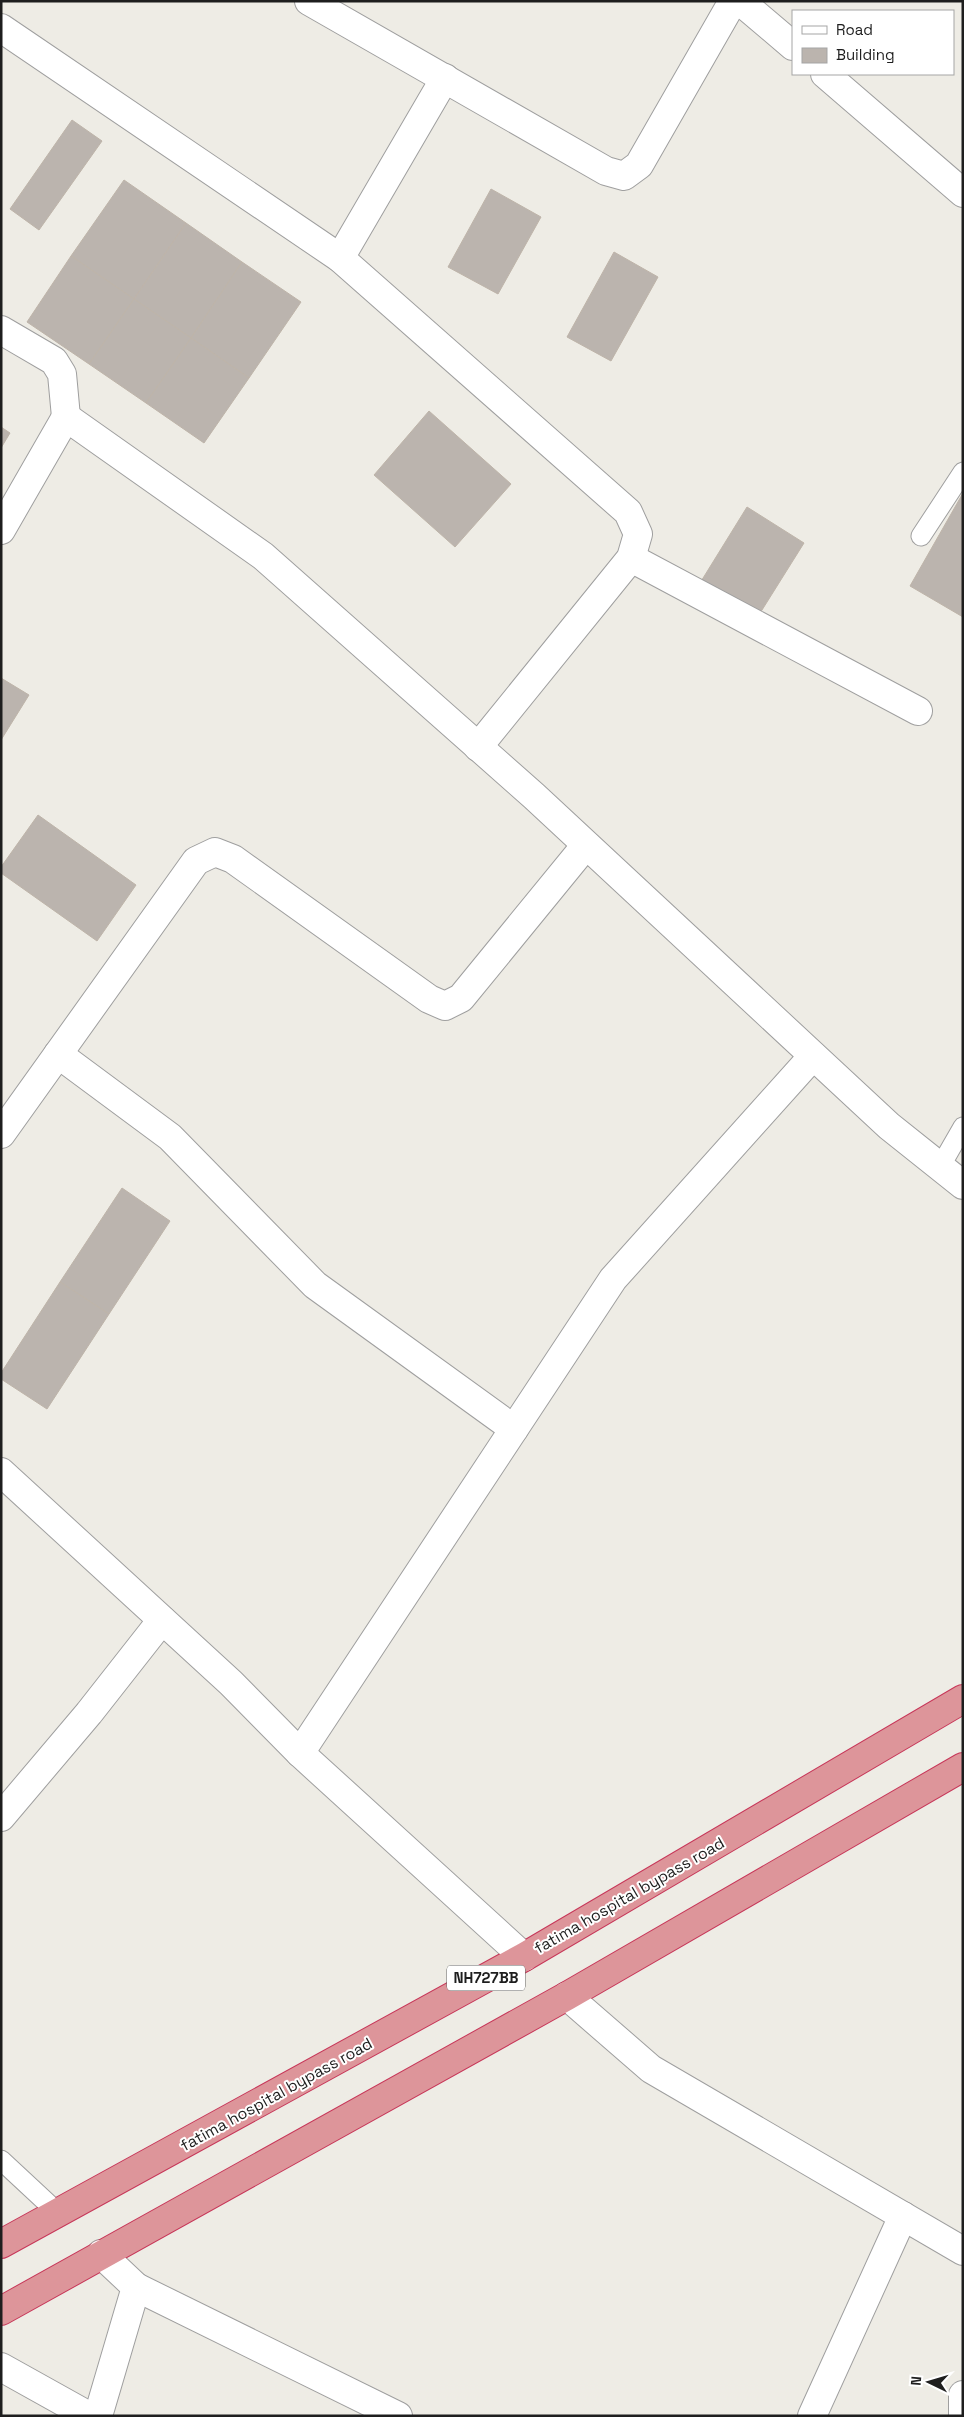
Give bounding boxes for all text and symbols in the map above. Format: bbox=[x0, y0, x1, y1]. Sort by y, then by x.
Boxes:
legend bbox=[792, 10, 954, 75]
text: Road bbox=[836, 20, 873, 39]
text: Building bbox=[836, 45, 895, 64]
street label: fatima hospital bypass road bbox=[530, 1832, 728, 1959]
road number: NH727BB bbox=[447, 1966, 525, 1990]
street label: fatima hospital bypass road bbox=[177, 2033, 376, 2156]
north arrow bbox=[904, 2357, 954, 2407]
text: N bbox=[907, 2375, 925, 2386]

